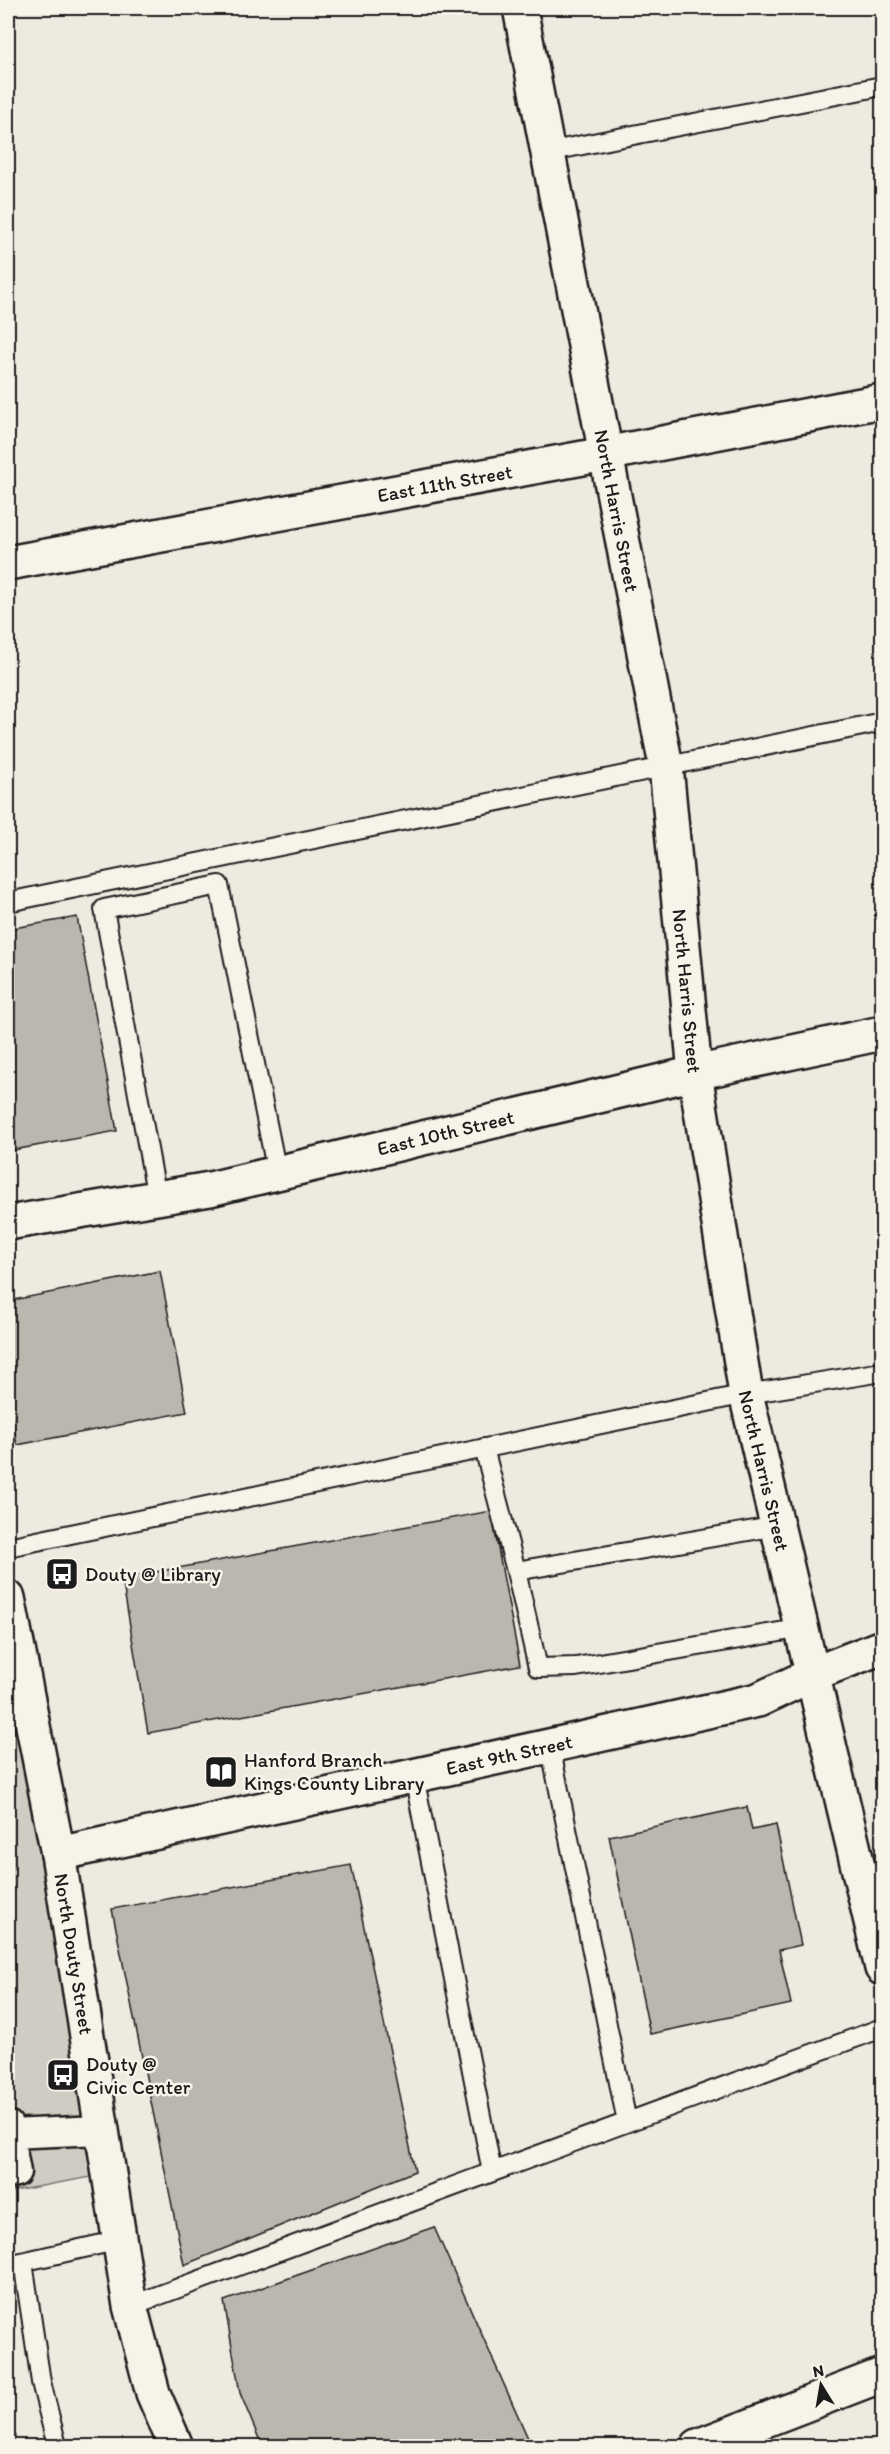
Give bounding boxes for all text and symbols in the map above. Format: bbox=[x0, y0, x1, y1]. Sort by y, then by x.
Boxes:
street label: North Harris Street bbox=[589, 427, 644, 594]
street label: East 11th Street bbox=[375, 459, 514, 507]
street label: North Harris Street bbox=[668, 908, 707, 1074]
street label: East 10th Street bbox=[375, 1105, 516, 1161]
street label: North Harris Street bbox=[733, 1388, 795, 1554]
bus stop icon: Douty @ Library bbox=[44, 1556, 80, 1592]
place label: Douty @ Library bbox=[85, 1562, 221, 1586]
street label: East 9th Street bbox=[444, 1729, 575, 1780]
place label: Hanford Branch Kings County Library bbox=[244, 1748, 425, 1795]
library icon: Hanford Branch Kings County Library bbox=[203, 1754, 239, 1790]
street label: North Douty Street bbox=[49, 1872, 99, 2037]
place label: Douty @ Civic Center bbox=[86, 2052, 191, 2099]
bus stop icon: Douty @ Civic Center bbox=[45, 2057, 81, 2093]
north arrow bbox=[791, 2355, 851, 2415]
text: N bbox=[811, 2360, 825, 2381]

